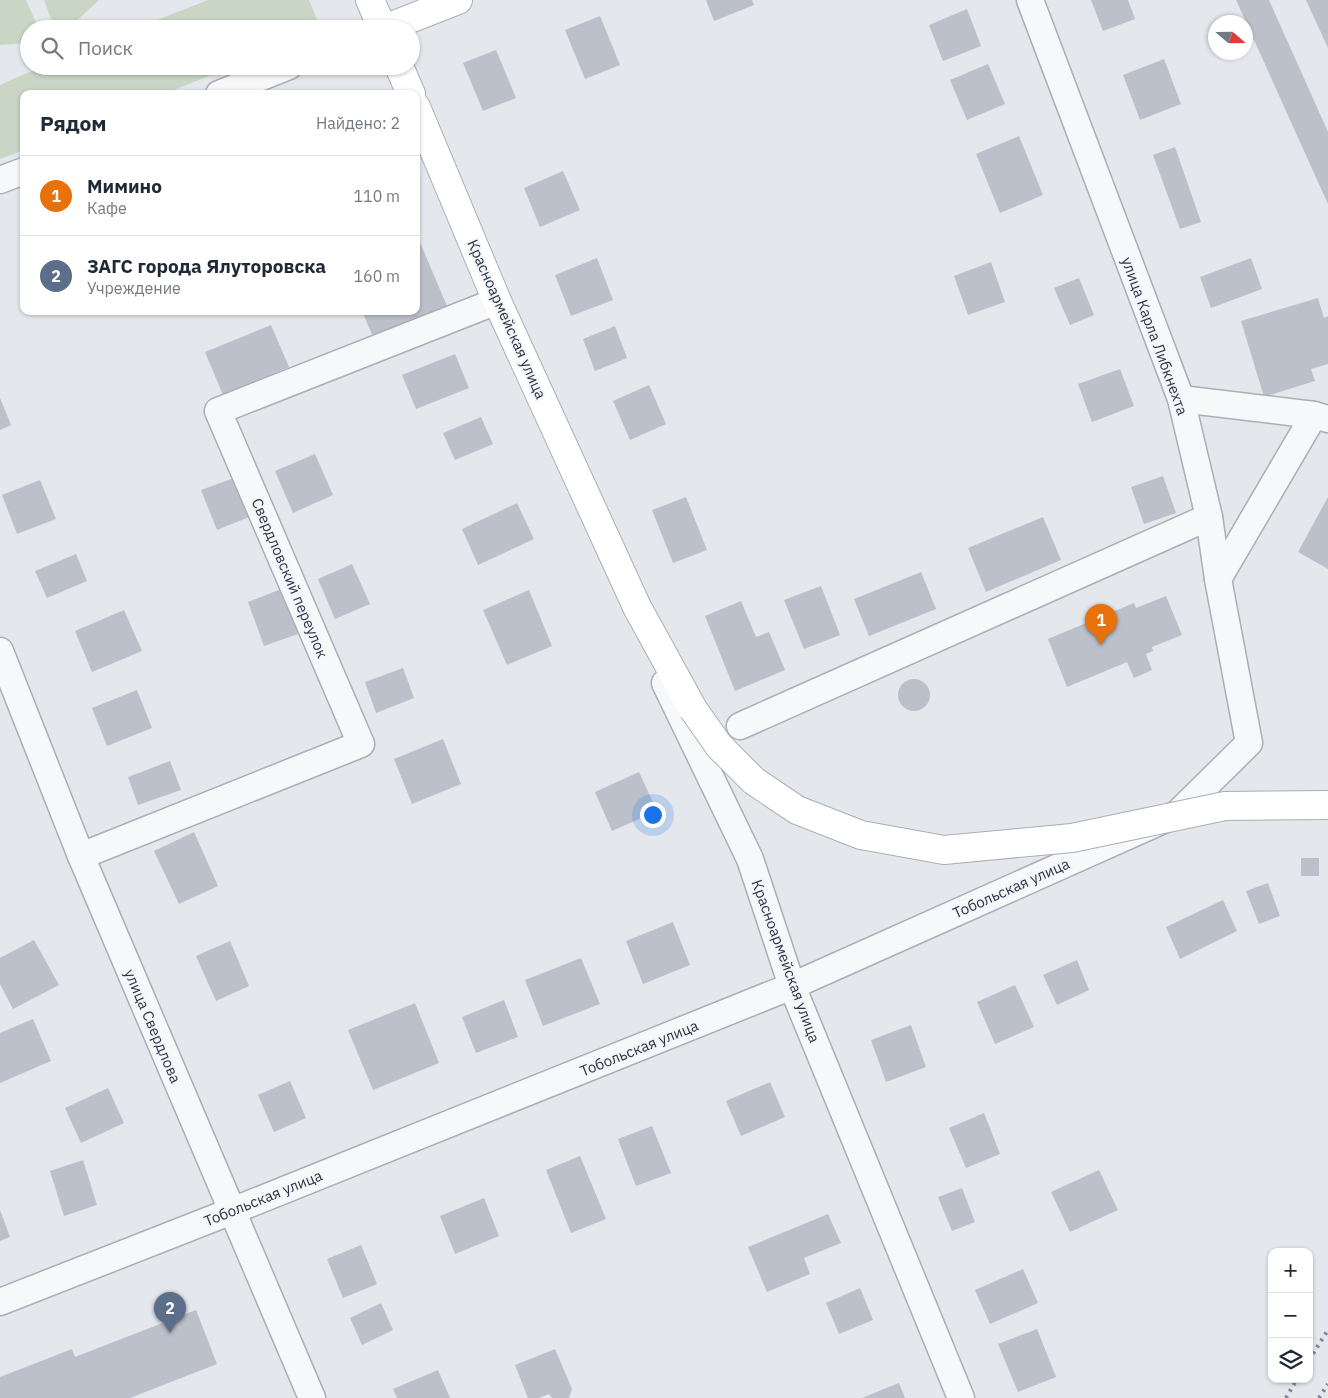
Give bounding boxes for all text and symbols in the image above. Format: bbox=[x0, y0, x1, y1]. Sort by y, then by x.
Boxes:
north arrow bbox=[1208, 15, 1253, 60]
search box bbox=[20, 20, 420, 75]
icon: search bbox=[38, 34, 66, 62]
text: Поиск bbox=[78, 36, 133, 60]
text: Рядом bbox=[40, 109, 107, 137]
text: Найдено: 2 bbox=[316, 113, 400, 133]
text: Мимино bbox=[87, 174, 162, 198]
text: 1 bbox=[51, 186, 61, 206]
text: 110 m bbox=[353, 186, 400, 206]
text: Кафе bbox=[87, 198, 127, 218]
street label: Красноармейская улица bbox=[463, 236, 551, 402]
text: ЗАГС города Ялуторовска bbox=[87, 254, 326, 278]
street label: улица Карла Либкнехта bbox=[1118, 254, 1192, 418]
text: 2 bbox=[51, 266, 61, 286]
text: 160 m bbox=[353, 266, 400, 286]
text: Учреждение bbox=[87, 278, 181, 298]
street label: Свердловский переулок bbox=[248, 495, 332, 661]
pin: 1 bbox=[1085, 604, 1117, 645]
your location bbox=[640, 802, 666, 828]
street label: Тобольская улица bbox=[950, 854, 1072, 922]
street label: Красноармейская улица bbox=[748, 877, 824, 1045]
street label: улица Свердлова bbox=[120, 966, 186, 1086]
street label: Тобольская улица bbox=[577, 1016, 701, 1080]
street label: Тобольская улица bbox=[201, 1166, 325, 1230]
map controls bbox=[1268, 1248, 1313, 1383]
button: + bbox=[1268, 1248, 1313, 1293]
pin: 2 bbox=[154, 1292, 186, 1333]
button: − bbox=[1268, 1293, 1313, 1338]
button: layers bbox=[1268, 1338, 1313, 1383]

